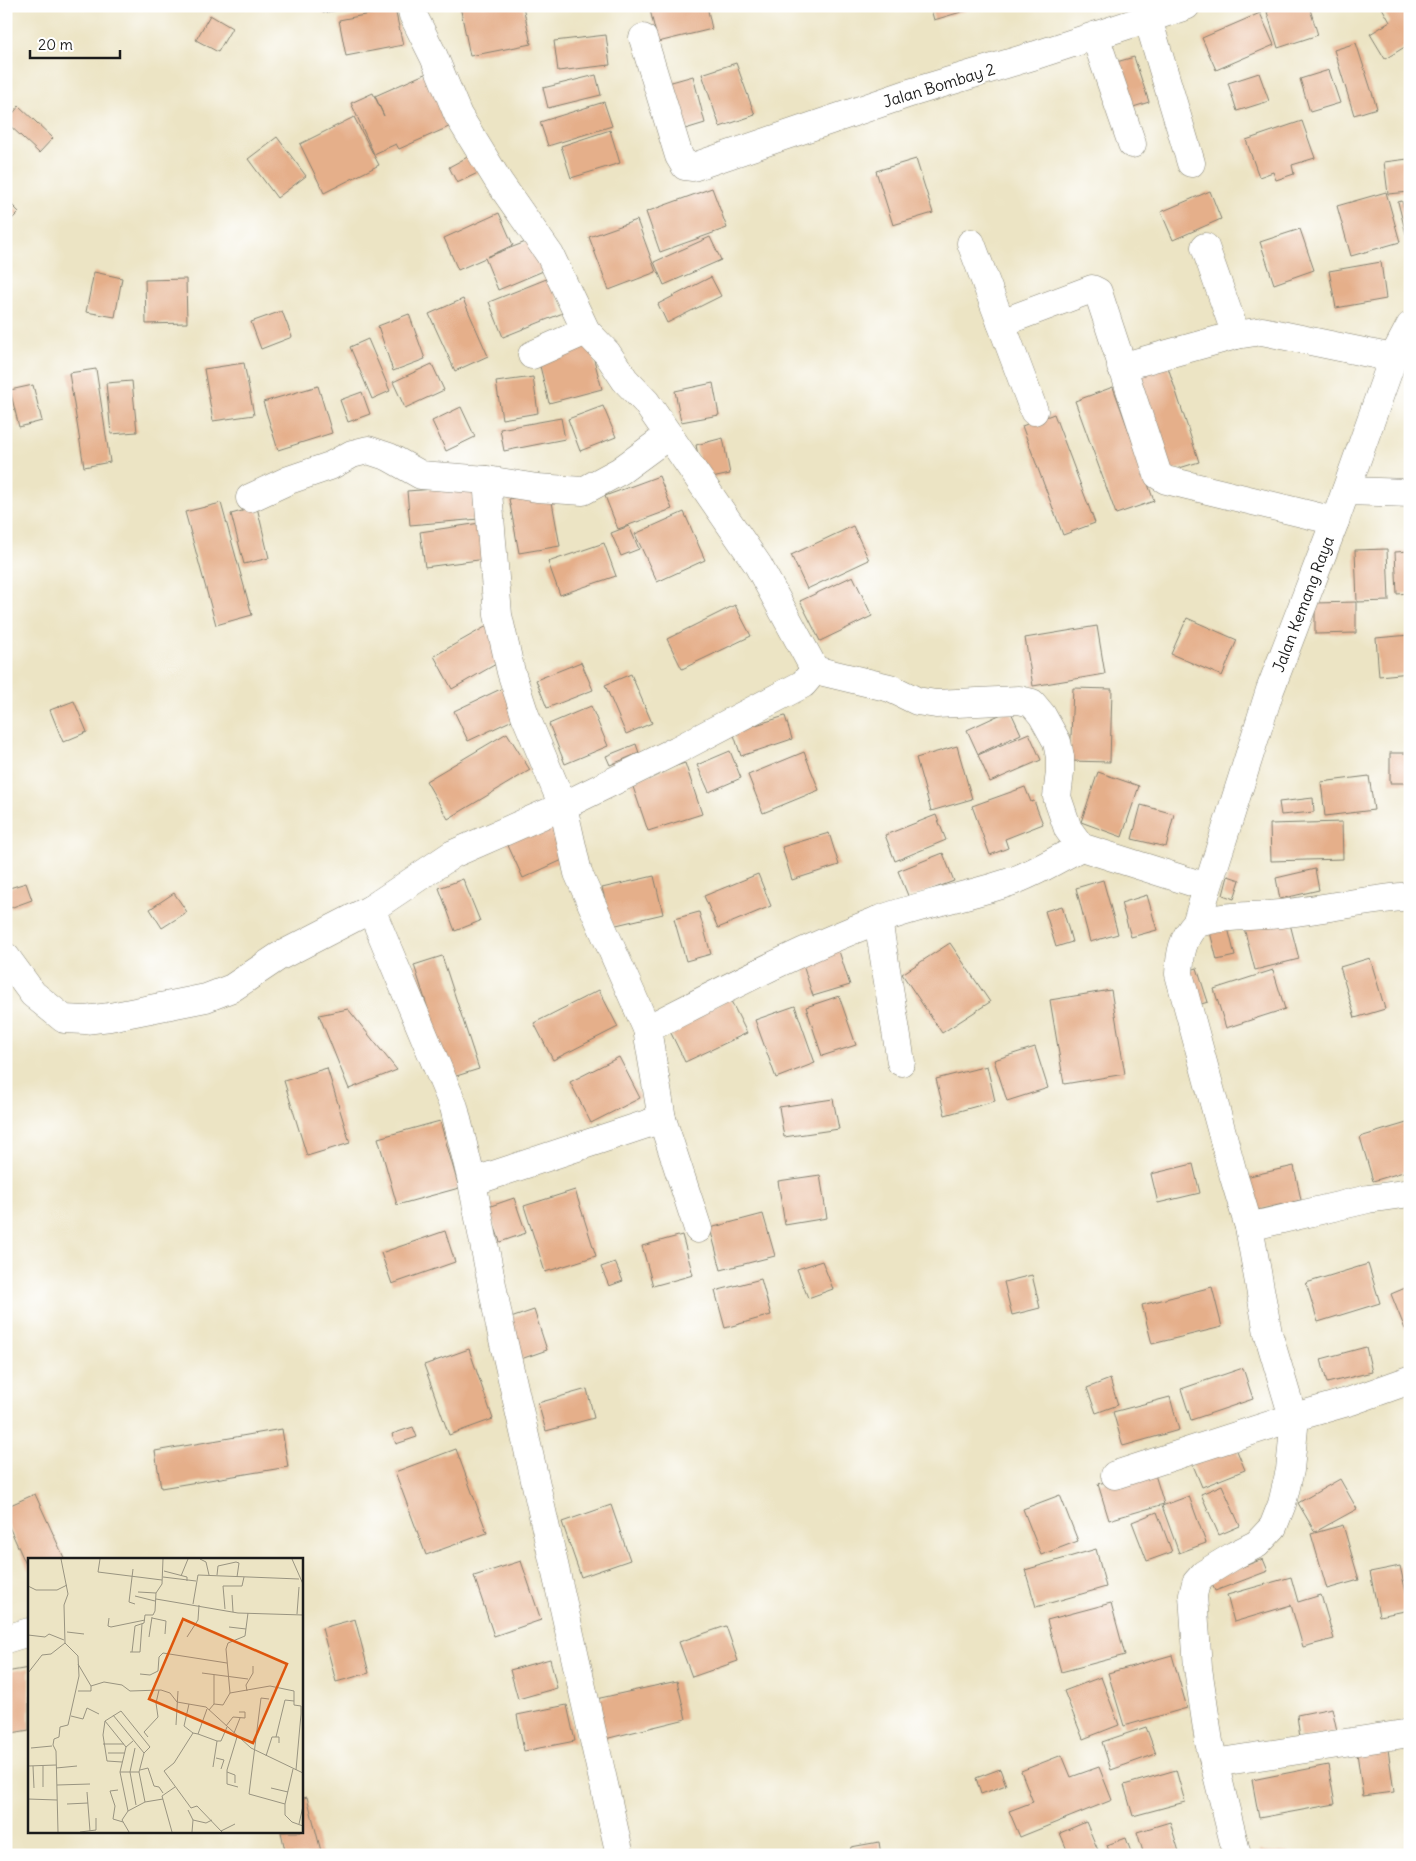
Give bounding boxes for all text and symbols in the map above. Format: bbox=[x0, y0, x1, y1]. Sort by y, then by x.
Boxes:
scale bar bbox=[30, 28, 120, 60]
text: 20 m bbox=[38, 35, 73, 54]
street label: Jalan Bombay 2 bbox=[881, 58, 998, 112]
street label: Jalan Kemang Raya bbox=[1268, 533, 1338, 675]
inset map bbox=[28, 1558, 302, 1834]

